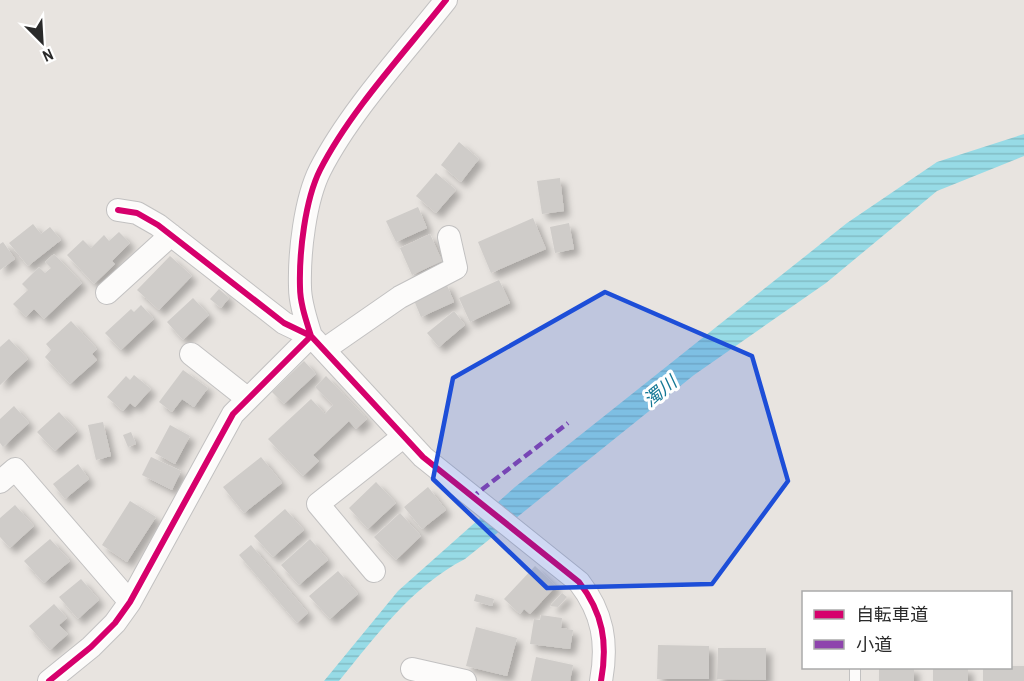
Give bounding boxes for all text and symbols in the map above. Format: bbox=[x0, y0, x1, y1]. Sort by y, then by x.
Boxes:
north arrow bbox=[12, 12, 72, 72]
text: N bbox=[39, 44, 57, 68]
water label: 濁川 bbox=[638, 369, 683, 412]
legend bbox=[802, 591, 1012, 669]
text: 自転車道 bbox=[856, 602, 928, 627]
text: 小道 bbox=[856, 632, 892, 657]

